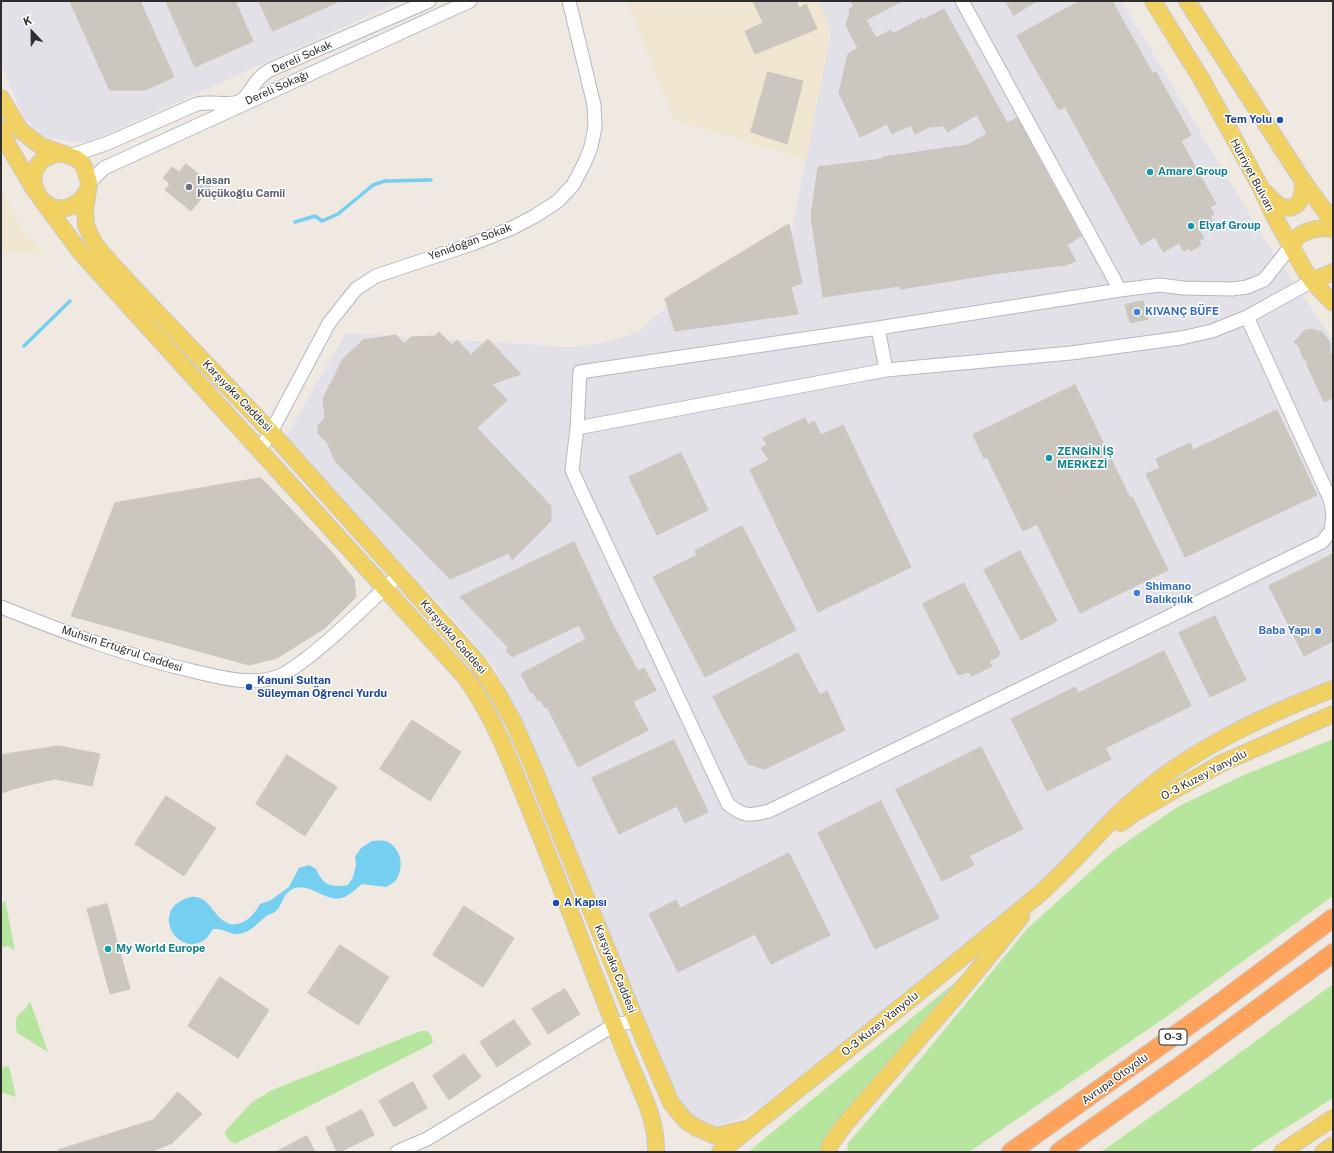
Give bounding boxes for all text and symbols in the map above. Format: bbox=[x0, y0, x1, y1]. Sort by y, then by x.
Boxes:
north arrow bbox=[12, 12, 52, 52]
text: K bbox=[22, 14, 33, 28]
street label: Dereli Sokak bbox=[270, 38, 334, 76]
street label: Dereli Sokağı bbox=[243, 68, 311, 108]
place label: Tem Yolu bbox=[1225, 113, 1272, 127]
marker: Tem Yolu bbox=[1275, 115, 1285, 125]
street label: Hürriyet Bulvarı bbox=[1227, 136, 1277, 214]
place label: Amare Group bbox=[1158, 165, 1228, 179]
marker: Amare Group bbox=[1145, 167, 1155, 177]
place label: Hasan Küçükoğlu Camii bbox=[197, 174, 285, 200]
marker: Hasan Küçükoğlu Camii bbox=[184, 182, 194, 192]
place label: Elyaf Group bbox=[1199, 219, 1261, 233]
street label: Yenidoğan Sokak bbox=[427, 221, 513, 263]
marker: Elyaf Group bbox=[1186, 221, 1196, 231]
place label: KIVANÇ BÜFE bbox=[1145, 305, 1219, 319]
marker: KIVANÇ BÜFE bbox=[1132, 307, 1142, 317]
street label: Karşıyaka Caddesi bbox=[200, 358, 274, 434]
place label: ZENGİN İŞ MERKEZİ bbox=[1057, 445, 1114, 471]
marker: ZENGİN İŞ MERKEZİ bbox=[1044, 453, 1054, 463]
place label: Shimano Balıkçılık bbox=[1145, 580, 1193, 606]
marker: Shimano Balıkçılık bbox=[1132, 588, 1142, 598]
street label: Karşıyaka Caddesi bbox=[417, 597, 489, 677]
street label: Muhsin Ertuğrul Caddesi bbox=[60, 623, 184, 675]
place label: Baba Yapı bbox=[1259, 624, 1310, 638]
marker: Baba Yapı bbox=[1313, 626, 1323, 636]
place label: Kanuni Sultan Süleyman Öğrenci Yurdu bbox=[257, 674, 387, 700]
marker: Kanuni Sultan Süleyman Öğrenci Yurdu bbox=[244, 682, 254, 692]
street label: O-3 Kuzey Yanyolu bbox=[1159, 747, 1249, 803]
place label: A Kapısı bbox=[564, 896, 607, 910]
marker: A Kapısı bbox=[551, 898, 561, 908]
street label: Karşıyaka Caddesi bbox=[591, 923, 639, 1015]
place label: My World Europe bbox=[116, 942, 205, 956]
marker: My World Europe bbox=[103, 944, 113, 954]
street label: O-3 Kuzey Yanyolu bbox=[839, 989, 921, 1059]
road number: O-3 bbox=[1159, 1029, 1187, 1045]
street label: Avrupa Otoyolu bbox=[1079, 1051, 1151, 1107]

